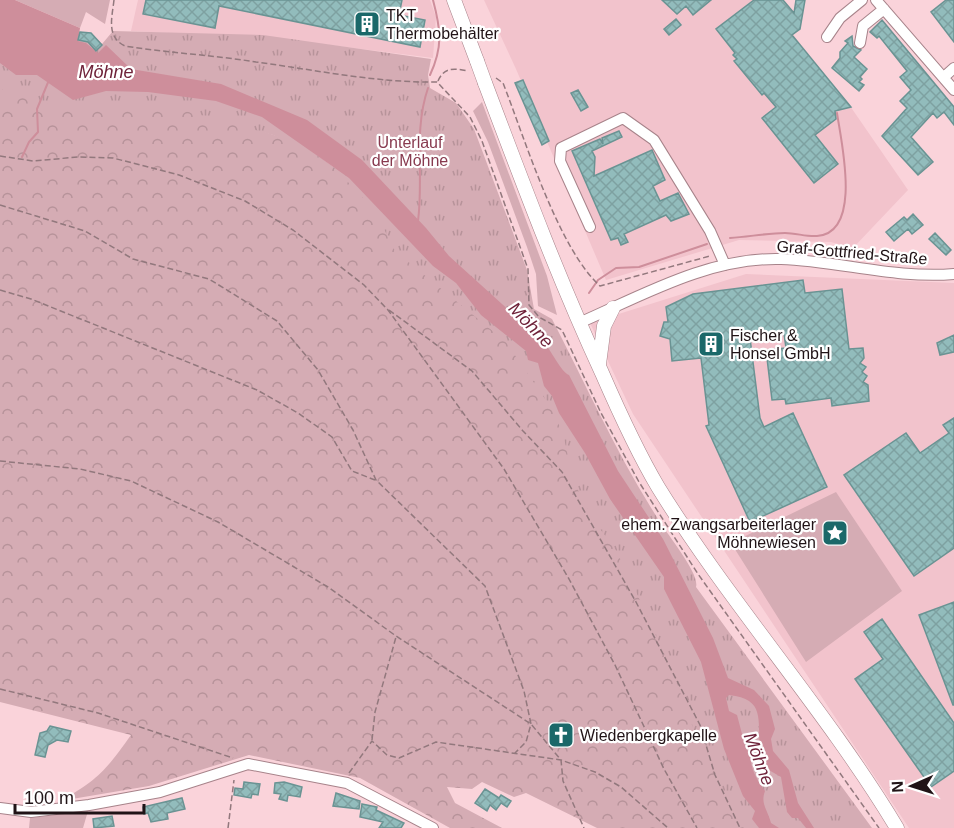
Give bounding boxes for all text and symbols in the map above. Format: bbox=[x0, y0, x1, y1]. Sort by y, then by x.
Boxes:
place label: TKT Thermobehälter bbox=[386, 7, 500, 42]
building icon: TKT Thermobehälter bbox=[352, 9, 382, 39]
water label: Möhne bbox=[78, 62, 134, 82]
park label: Unterlauf der Möhne bbox=[372, 134, 448, 169]
street label: Graf-Gottfried-Straße bbox=[776, 237, 928, 268]
water label: Möhne bbox=[505, 298, 557, 352]
place label: Fischer & Honsel GmbH bbox=[730, 327, 830, 362]
building icon: Fischer & Honsel GmbH bbox=[696, 329, 726, 359]
place label: ehem. Zwangsarbeiterlager Möhnewiesen bbox=[621, 516, 817, 551]
place icon: ehem. Zwangsarbeiterlager Möhnewiesen bbox=[820, 518, 850, 548]
church icon: Wiedenbergkapelle bbox=[546, 720, 576, 750]
place label: Wiedenbergkapelle bbox=[580, 727, 717, 744]
water label: Möhne bbox=[740, 730, 778, 788]
north arrow bbox=[882, 756, 942, 816]
scale bar bbox=[15, 777, 144, 815]
text: N bbox=[889, 781, 906, 793]
text: 100 m bbox=[24, 788, 74, 808]

